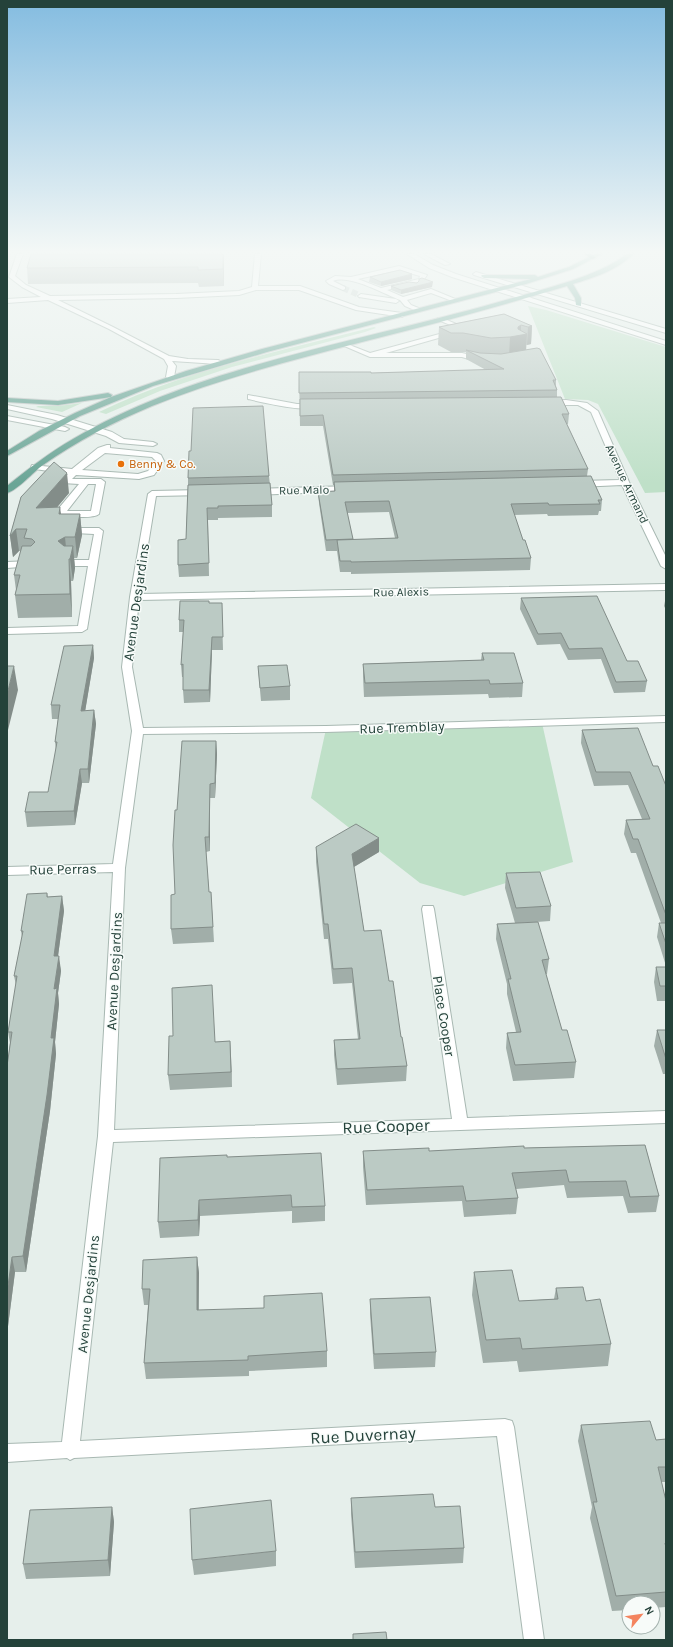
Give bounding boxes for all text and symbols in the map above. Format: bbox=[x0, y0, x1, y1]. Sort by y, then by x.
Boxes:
street label: Avenue Armand bbox=[603, 442, 651, 526]
place label: Benny & Co. bbox=[129, 457, 195, 471]
marker: Benny & Co. bbox=[116, 459, 126, 469]
street label: Rue Malo bbox=[279, 483, 329, 497]
street label: Avenue Desjardins bbox=[120, 542, 153, 662]
street label: Rue Alexis bbox=[373, 585, 429, 599]
street label: Rue Tremblay bbox=[359, 717, 445, 737]
street label: Rue Perras bbox=[29, 860, 97, 879]
street label: Avenue Desjardins bbox=[103, 911, 126, 1031]
street label: Place Cooper bbox=[429, 975, 458, 1059]
street label: Rue Cooper bbox=[342, 1114, 431, 1138]
street label: Avenue Desjardins bbox=[74, 1234, 103, 1354]
street label: Rue Duvernay bbox=[310, 1422, 417, 1448]
north arrow bbox=[621, 1595, 661, 1635]
text: N bbox=[642, 1604, 657, 1617]

